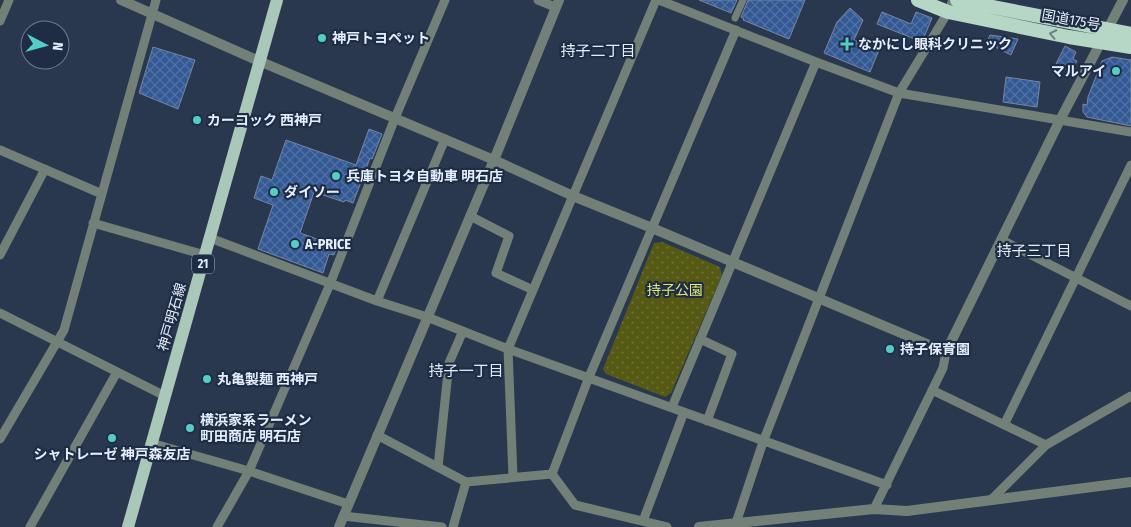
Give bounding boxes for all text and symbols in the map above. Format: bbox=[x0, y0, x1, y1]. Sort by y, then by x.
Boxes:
street label: 国道175号 bbox=[1040, 6, 1102, 34]
north arrow bbox=[20, 20, 70, 70]
one-way arrow bbox=[1048, 29, 1057, 39]
place label: 神戸トヨペット bbox=[332, 30, 430, 47]
marker: 神戸トヨペット bbox=[316, 32, 328, 44]
place label: なかにし眼科クリニック bbox=[858, 36, 1012, 53]
marker: なかにし眼科クリニック bbox=[840, 37, 854, 51]
text: N bbox=[49, 41, 66, 51]
district label: 持子二丁目 bbox=[560, 42, 636, 60]
place label: マルアイ bbox=[1051, 63, 1106, 80]
marker: マルアイ bbox=[1110, 65, 1122, 77]
place label: カーコック 西神戸 bbox=[207, 112, 322, 129]
marker: カーコック 西神戸 bbox=[191, 114, 203, 126]
place label: 兵庫トヨタ自動車 明石店 bbox=[346, 168, 503, 185]
marker: 兵庫トヨタ自動車 明石店 bbox=[330, 170, 342, 182]
place label: ダイソー bbox=[284, 184, 340, 201]
marker: ダイソー bbox=[268, 186, 280, 198]
place label: A-PRICE bbox=[304, 236, 351, 253]
marker: A-PRICE bbox=[289, 238, 301, 250]
district label: 持子三丁目 bbox=[996, 242, 1072, 260]
road number: 21 bbox=[192, 254, 214, 274]
street label: 神戸明石線 bbox=[154, 281, 190, 353]
park label: 持子公園 bbox=[647, 282, 703, 299]
place label: 持子保育園 bbox=[900, 341, 970, 358]
marker: 持子保育園 bbox=[884, 343, 896, 355]
district label: 持子一丁目 bbox=[428, 362, 504, 380]
place label: 丸亀製麺 西神戸 bbox=[217, 371, 318, 388]
marker: 丸亀製麺 西神戸 bbox=[201, 373, 213, 385]
place label: 横浜家系ラーメン 町田商店 明石店 bbox=[200, 412, 311, 445]
marker: 横浜家系ラーメン 町田商店 明石店 bbox=[184, 422, 196, 434]
marker: シャトレーゼ 神戸森友店 bbox=[106, 432, 118, 444]
place label: シャトレーゼ 神戸森友店 bbox=[34, 446, 190, 463]

